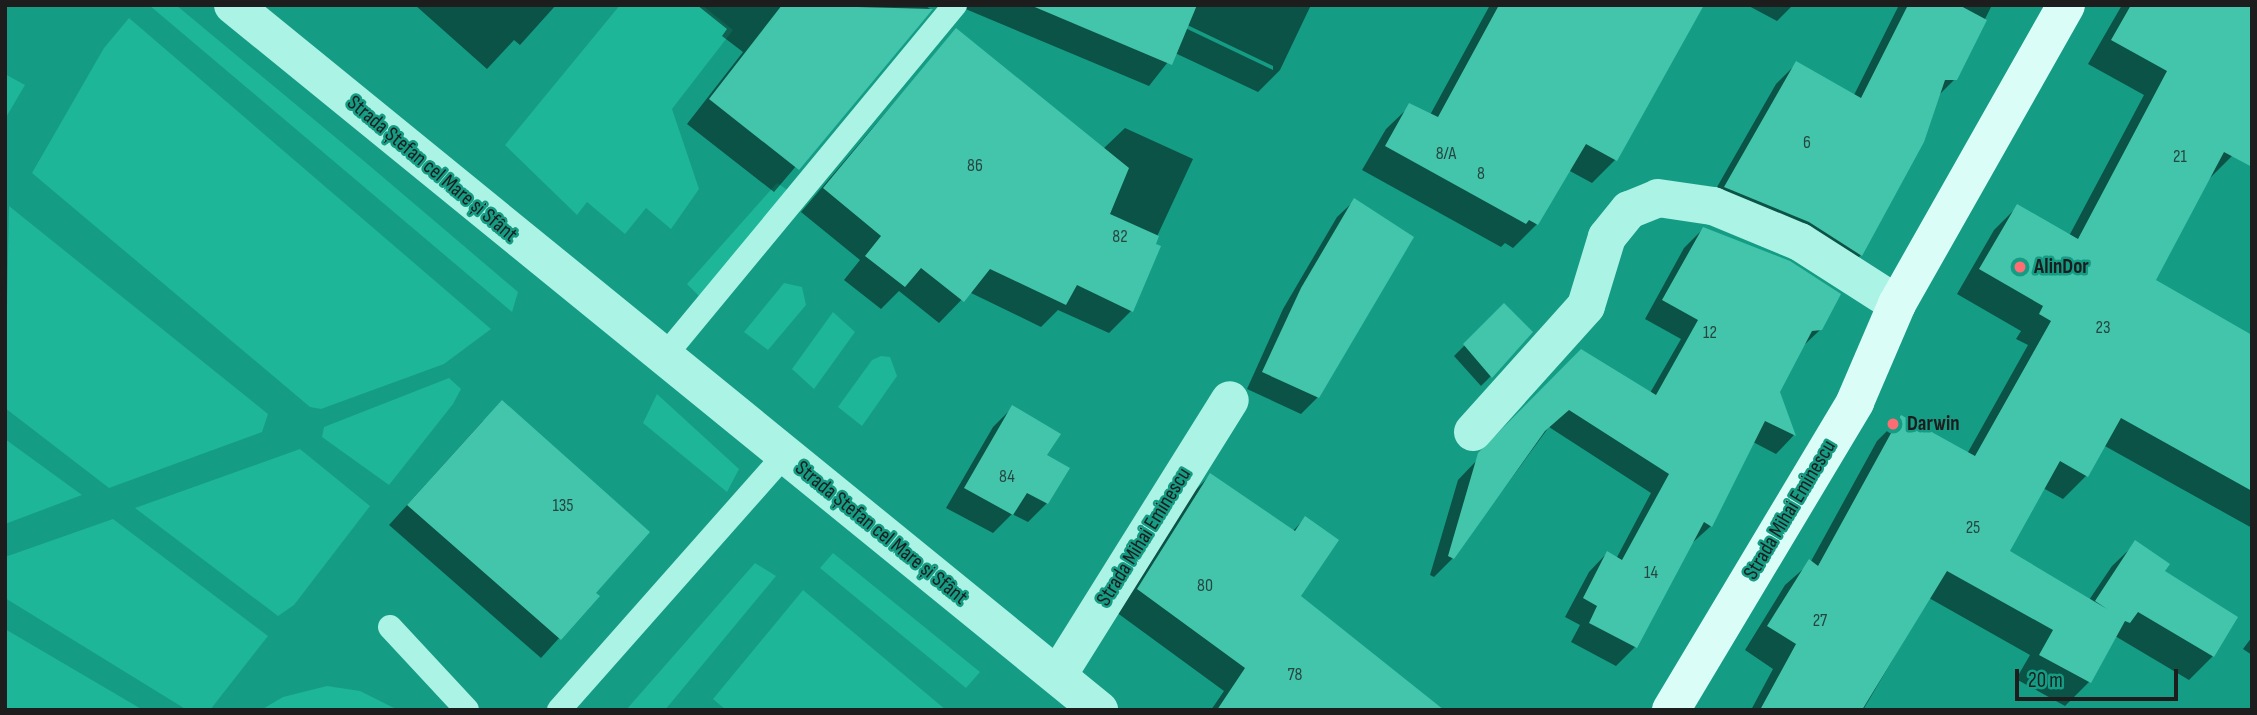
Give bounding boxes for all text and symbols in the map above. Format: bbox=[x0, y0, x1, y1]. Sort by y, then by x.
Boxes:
street label: Strada Ștefan cel Mare și Sfânt bbox=[342, 90, 522, 248]
house number: 6 bbox=[1803, 132, 1811, 154]
house number: 8/A bbox=[1436, 143, 1456, 165]
house number: 21 bbox=[2173, 146, 2187, 168]
house number: 86 bbox=[967, 155, 983, 177]
house number: 8 bbox=[1477, 163, 1485, 185]
house number: 82 bbox=[1112, 226, 1128, 248]
place label: AlinDor bbox=[2034, 254, 2089, 280]
marker: AlinDor bbox=[2012, 259, 2028, 275]
house number: 23 bbox=[2096, 317, 2110, 339]
house number: 12 bbox=[1703, 322, 1717, 344]
place label: Darwin bbox=[1907, 411, 1960, 437]
marker: Darwin bbox=[1885, 416, 1901, 432]
street label: Strada Mihai Eminescu bbox=[1738, 436, 1842, 584]
street label: Strada Ștefan cel Mare și Sfânt bbox=[790, 456, 972, 610]
street label: Strada Mihai Eminescu bbox=[1091, 463, 1197, 611]
house number: 84 bbox=[999, 466, 1015, 488]
house number: 135 bbox=[552, 495, 574, 517]
house number: 25 bbox=[1966, 517, 1980, 539]
house number: 14 bbox=[1644, 562, 1658, 584]
house number: 80 bbox=[1197, 575, 1213, 597]
house number: 27 bbox=[1813, 610, 1827, 632]
scale bar bbox=[2019, 656, 2182, 700]
house number: 78 bbox=[1287, 664, 1303, 686]
text: 20 m bbox=[2028, 668, 2063, 693]

